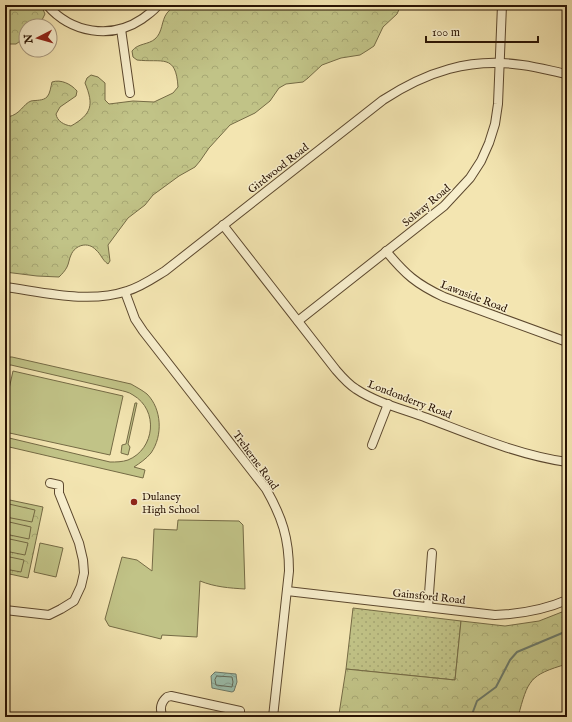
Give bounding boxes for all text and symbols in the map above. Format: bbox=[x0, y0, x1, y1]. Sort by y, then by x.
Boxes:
north arrow bbox=[18, 18, 58, 58]
scale bar bbox=[426, 18, 538, 44]
text: 100 m bbox=[432, 25, 460, 40]
text: N bbox=[22, 33, 37, 45]
street label: Girdwood Road bbox=[245, 141, 312, 197]
street label: Solway Road bbox=[400, 181, 454, 230]
street label: Lawnside Road bbox=[438, 278, 509, 316]
street label: Londonderry Road bbox=[366, 377, 454, 422]
street label: Treherne Road bbox=[229, 428, 281, 493]
place label: Dulaney High School bbox=[142, 490, 200, 517]
marker: Dulaney High School bbox=[129, 497, 139, 507]
street label: Gainsford Road bbox=[392, 586, 466, 608]

